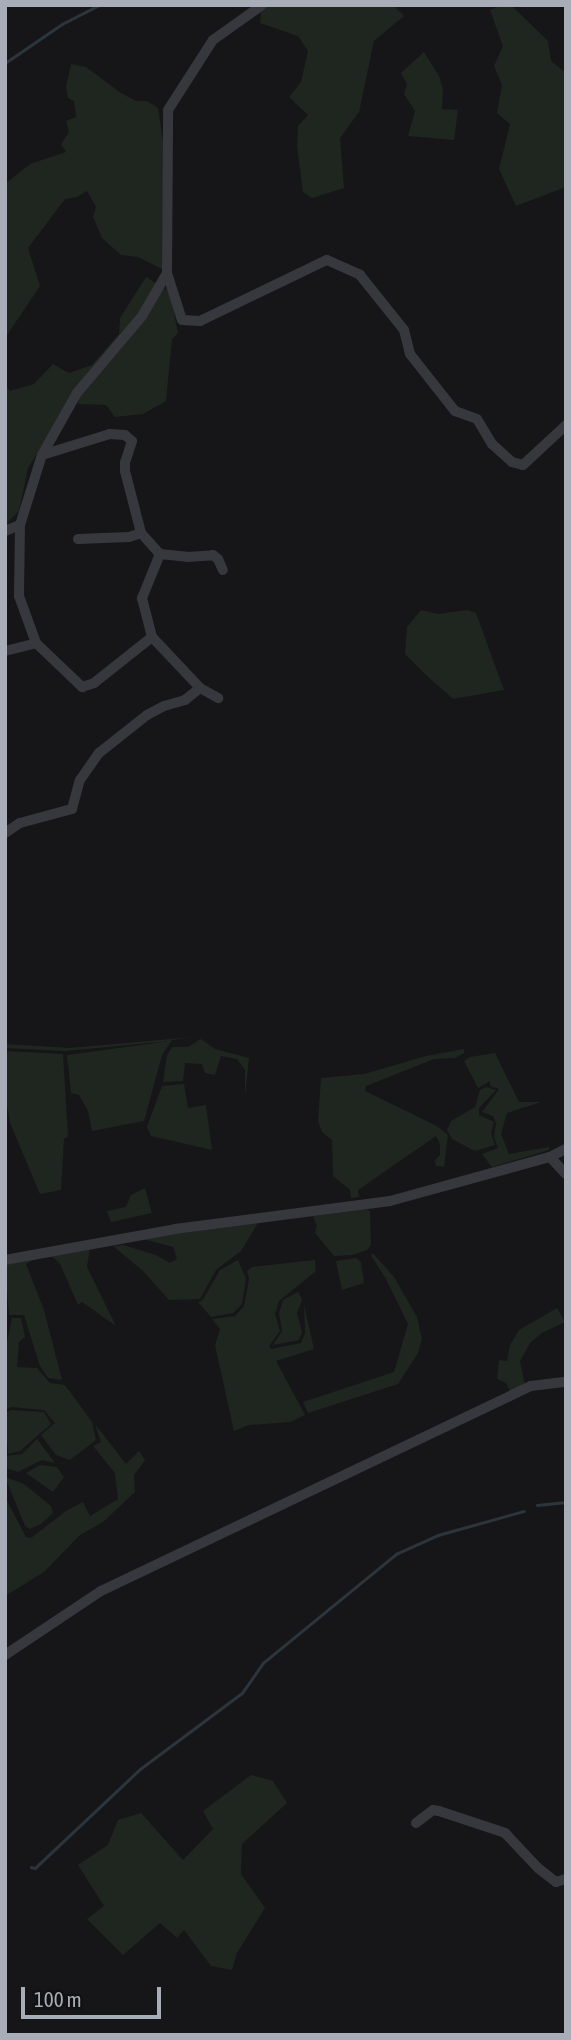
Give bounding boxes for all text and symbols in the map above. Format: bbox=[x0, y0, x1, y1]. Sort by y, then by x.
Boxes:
scale bar bbox=[24, 1974, 164, 2018]
text: 100 m bbox=[34, 1987, 82, 2011]

